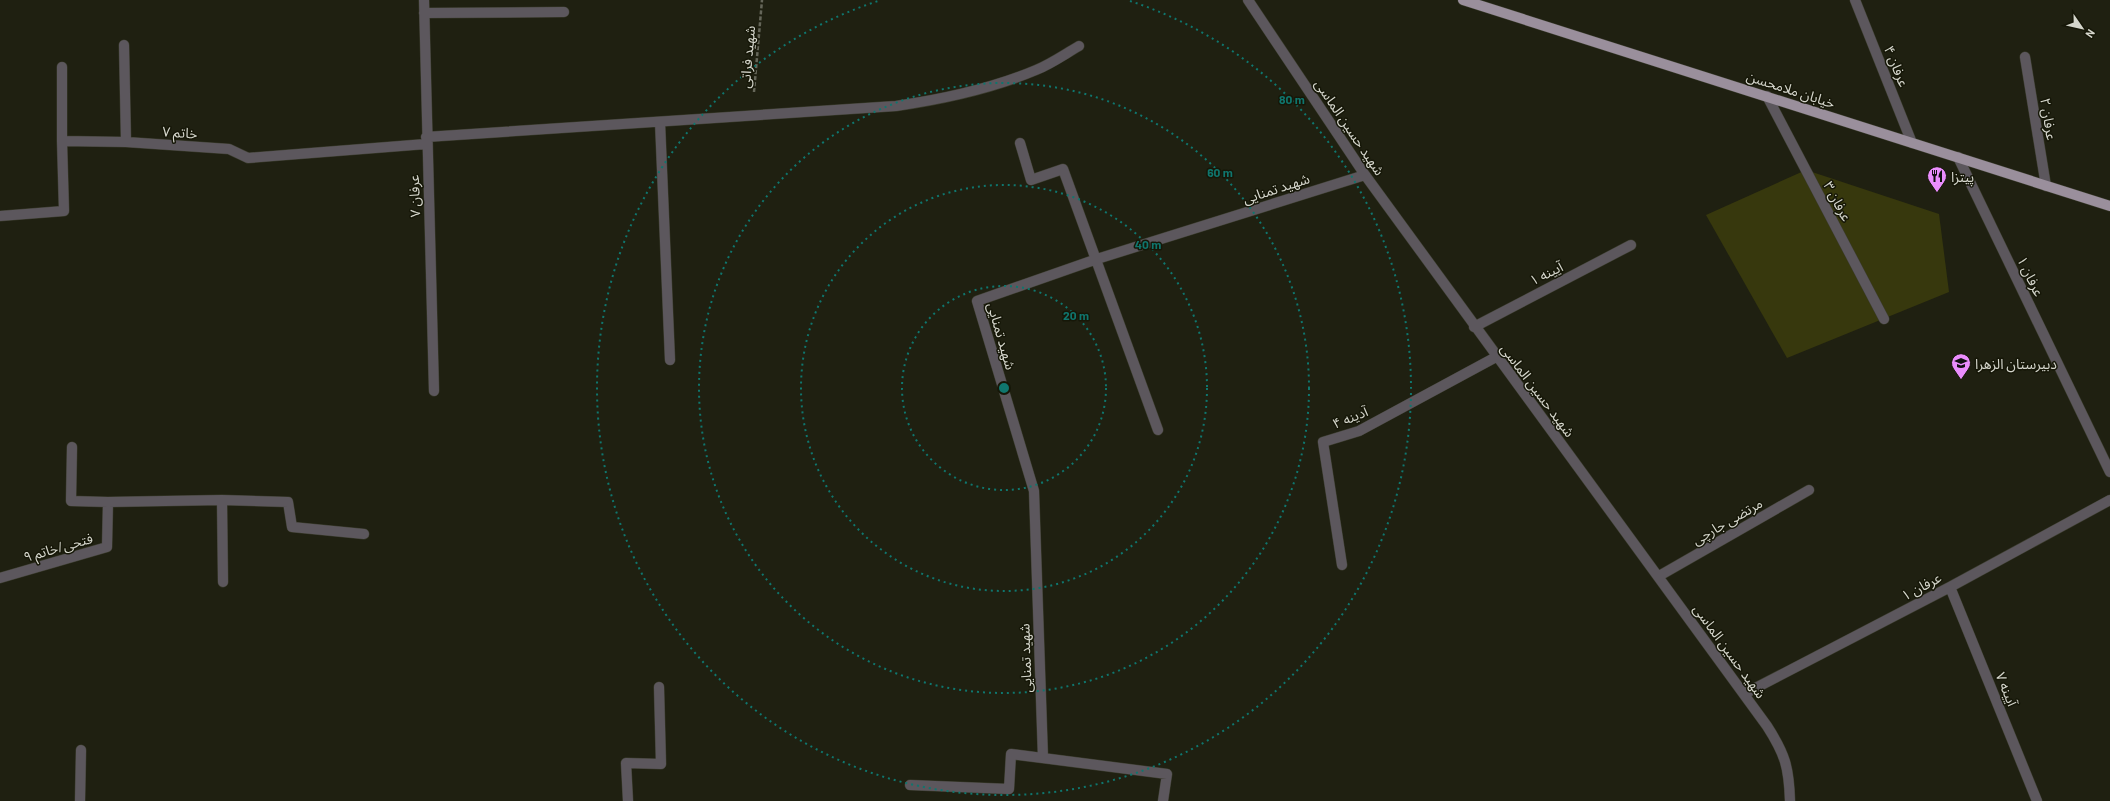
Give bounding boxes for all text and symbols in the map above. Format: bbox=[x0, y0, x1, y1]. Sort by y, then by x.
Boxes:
north arrow bbox=[2062, 8, 2102, 48]
street label: شهید فراتی bbox=[736, 25, 759, 89]
text: N bbox=[2083, 27, 2098, 41]
street label: عرفان ۴ bbox=[1880, 43, 1913, 89]
street label: خیابان ملامحسن bbox=[1744, 67, 1837, 112]
street label: شهید حسین الماسی bbox=[1311, 76, 1388, 179]
text: 80 m bbox=[1279, 92, 1305, 106]
street label: عرفان ۲ bbox=[2036, 96, 2061, 142]
street label: خاتم ۷ bbox=[162, 122, 198, 145]
text: 60 m bbox=[1207, 165, 1233, 179]
restaurant icon: پیتزا bbox=[1926, 165, 1948, 193]
place label: پیتزا bbox=[1951, 168, 1974, 187]
street label: شهید تمنایی bbox=[1240, 169, 1312, 208]
street label: عرفان ۷ bbox=[405, 174, 424, 218]
street label: عرفان ۳ bbox=[1820, 178, 1856, 224]
text: 40 m bbox=[1135, 237, 1161, 251]
street label: عرفان ۱ bbox=[2013, 253, 2048, 299]
street label: آیینه ۱ bbox=[1526, 257, 1566, 289]
street label: شهید تمنایی bbox=[983, 300, 1020, 372]
text: 20 m bbox=[1063, 308, 1089, 322]
street label: شهید حسین الماسی bbox=[1497, 340, 1579, 441]
school or university icon: دبیرستان الزهرا bbox=[1950, 352, 1972, 380]
place label: دبیرستان الزهرا bbox=[1975, 355, 2057, 373]
centre of rings bbox=[997, 381, 1011, 395]
street label: آدینه ۴ bbox=[1330, 402, 1371, 432]
street label: مرتضی جارچی bbox=[1689, 494, 1766, 550]
street label: فتحی/خاتم ۹ bbox=[21, 529, 96, 568]
street label: عرفان ۱ bbox=[1898, 568, 1944, 604]
street label: شهید حسین الماسی bbox=[1689, 601, 1770, 702]
street label: شهید تمنایی bbox=[1015, 623, 1036, 693]
street label: آیینه ۷ bbox=[1992, 670, 2022, 709]

